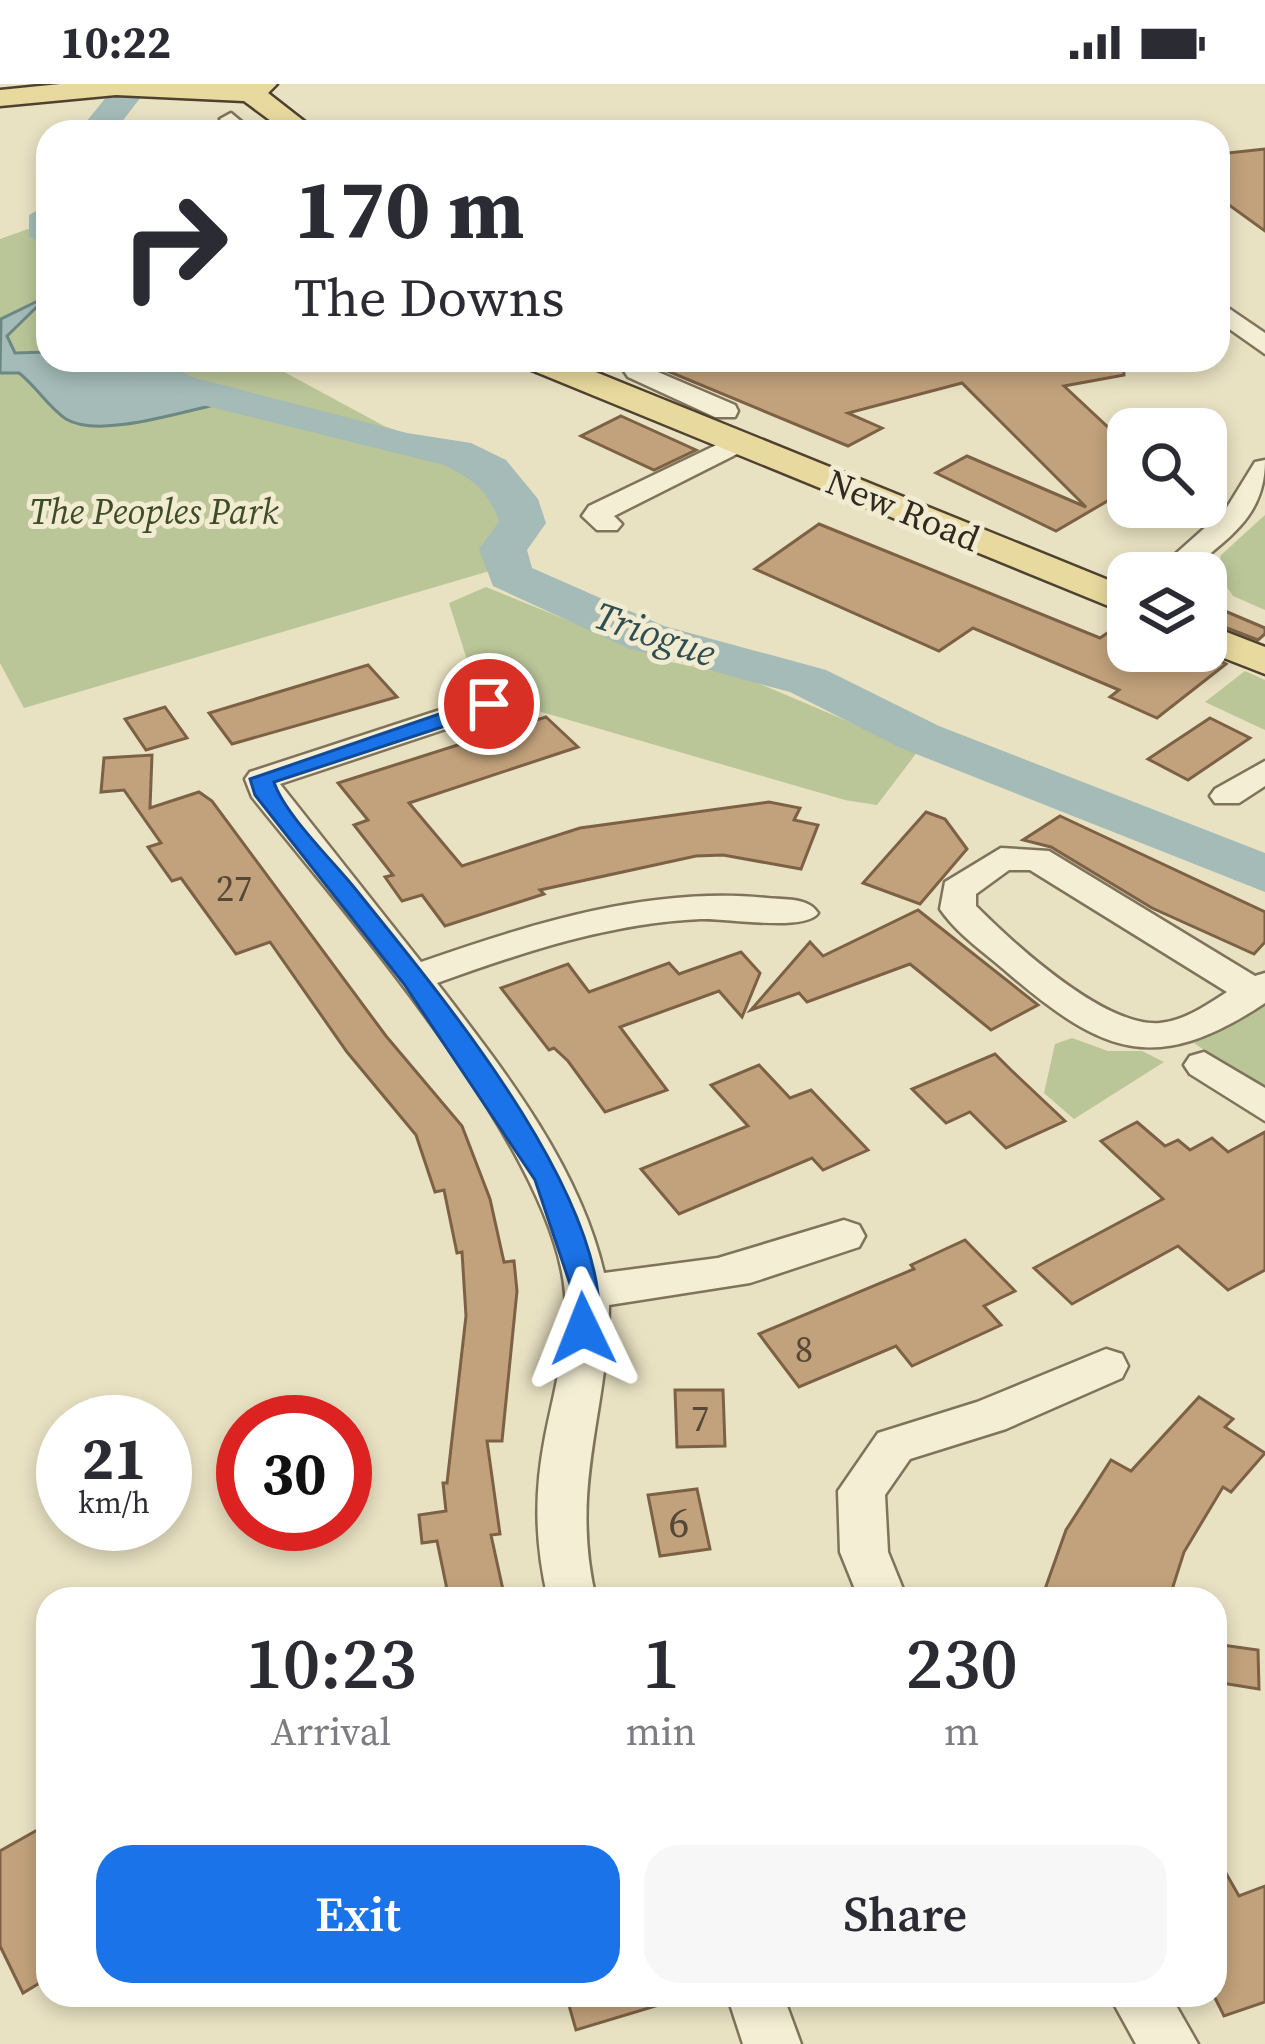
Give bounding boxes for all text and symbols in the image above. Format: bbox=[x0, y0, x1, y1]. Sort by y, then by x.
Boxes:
text: 10:22 bbox=[60, 11, 171, 73]
text: 170 m bbox=[294, 151, 525, 266]
icon: right bbox=[96, 168, 252, 324]
text: The Downs bbox=[294, 260, 565, 334]
map controls bbox=[1107, 408, 1227, 672]
button: search bbox=[1107, 408, 1227, 528]
street label: New Road bbox=[819, 457, 987, 563]
park label: The Peoples Park bbox=[29, 487, 280, 536]
button: layers bbox=[1107, 552, 1227, 672]
water label: Triogue bbox=[587, 589, 723, 679]
pin bbox=[438, 653, 540, 755]
icon: arrive bbox=[456, 671, 522, 737]
house number: 27 bbox=[216, 864, 252, 913]
position arrow bbox=[520, 1266, 646, 1392]
house number: 8 bbox=[795, 1325, 813, 1374]
house number: 7 bbox=[691, 1394, 709, 1443]
speed limit sign: 30 bbox=[216, 1395, 372, 1551]
text: 21 bbox=[81, 1417, 147, 1499]
text: km/h bbox=[78, 1482, 150, 1523]
house number: 6 bbox=[668, 1493, 690, 1551]
text: 10:23 bbox=[245, 1613, 417, 1712]
text: 1 bbox=[642, 1613, 680, 1712]
text: 230 bbox=[905, 1613, 1018, 1712]
text: Arrival bbox=[271, 1705, 391, 1758]
text: min bbox=[626, 1705, 696, 1758]
text: m bbox=[944, 1705, 979, 1758]
button: Exit bbox=[96, 1845, 620, 1983]
button: Share bbox=[644, 1845, 1167, 1983]

